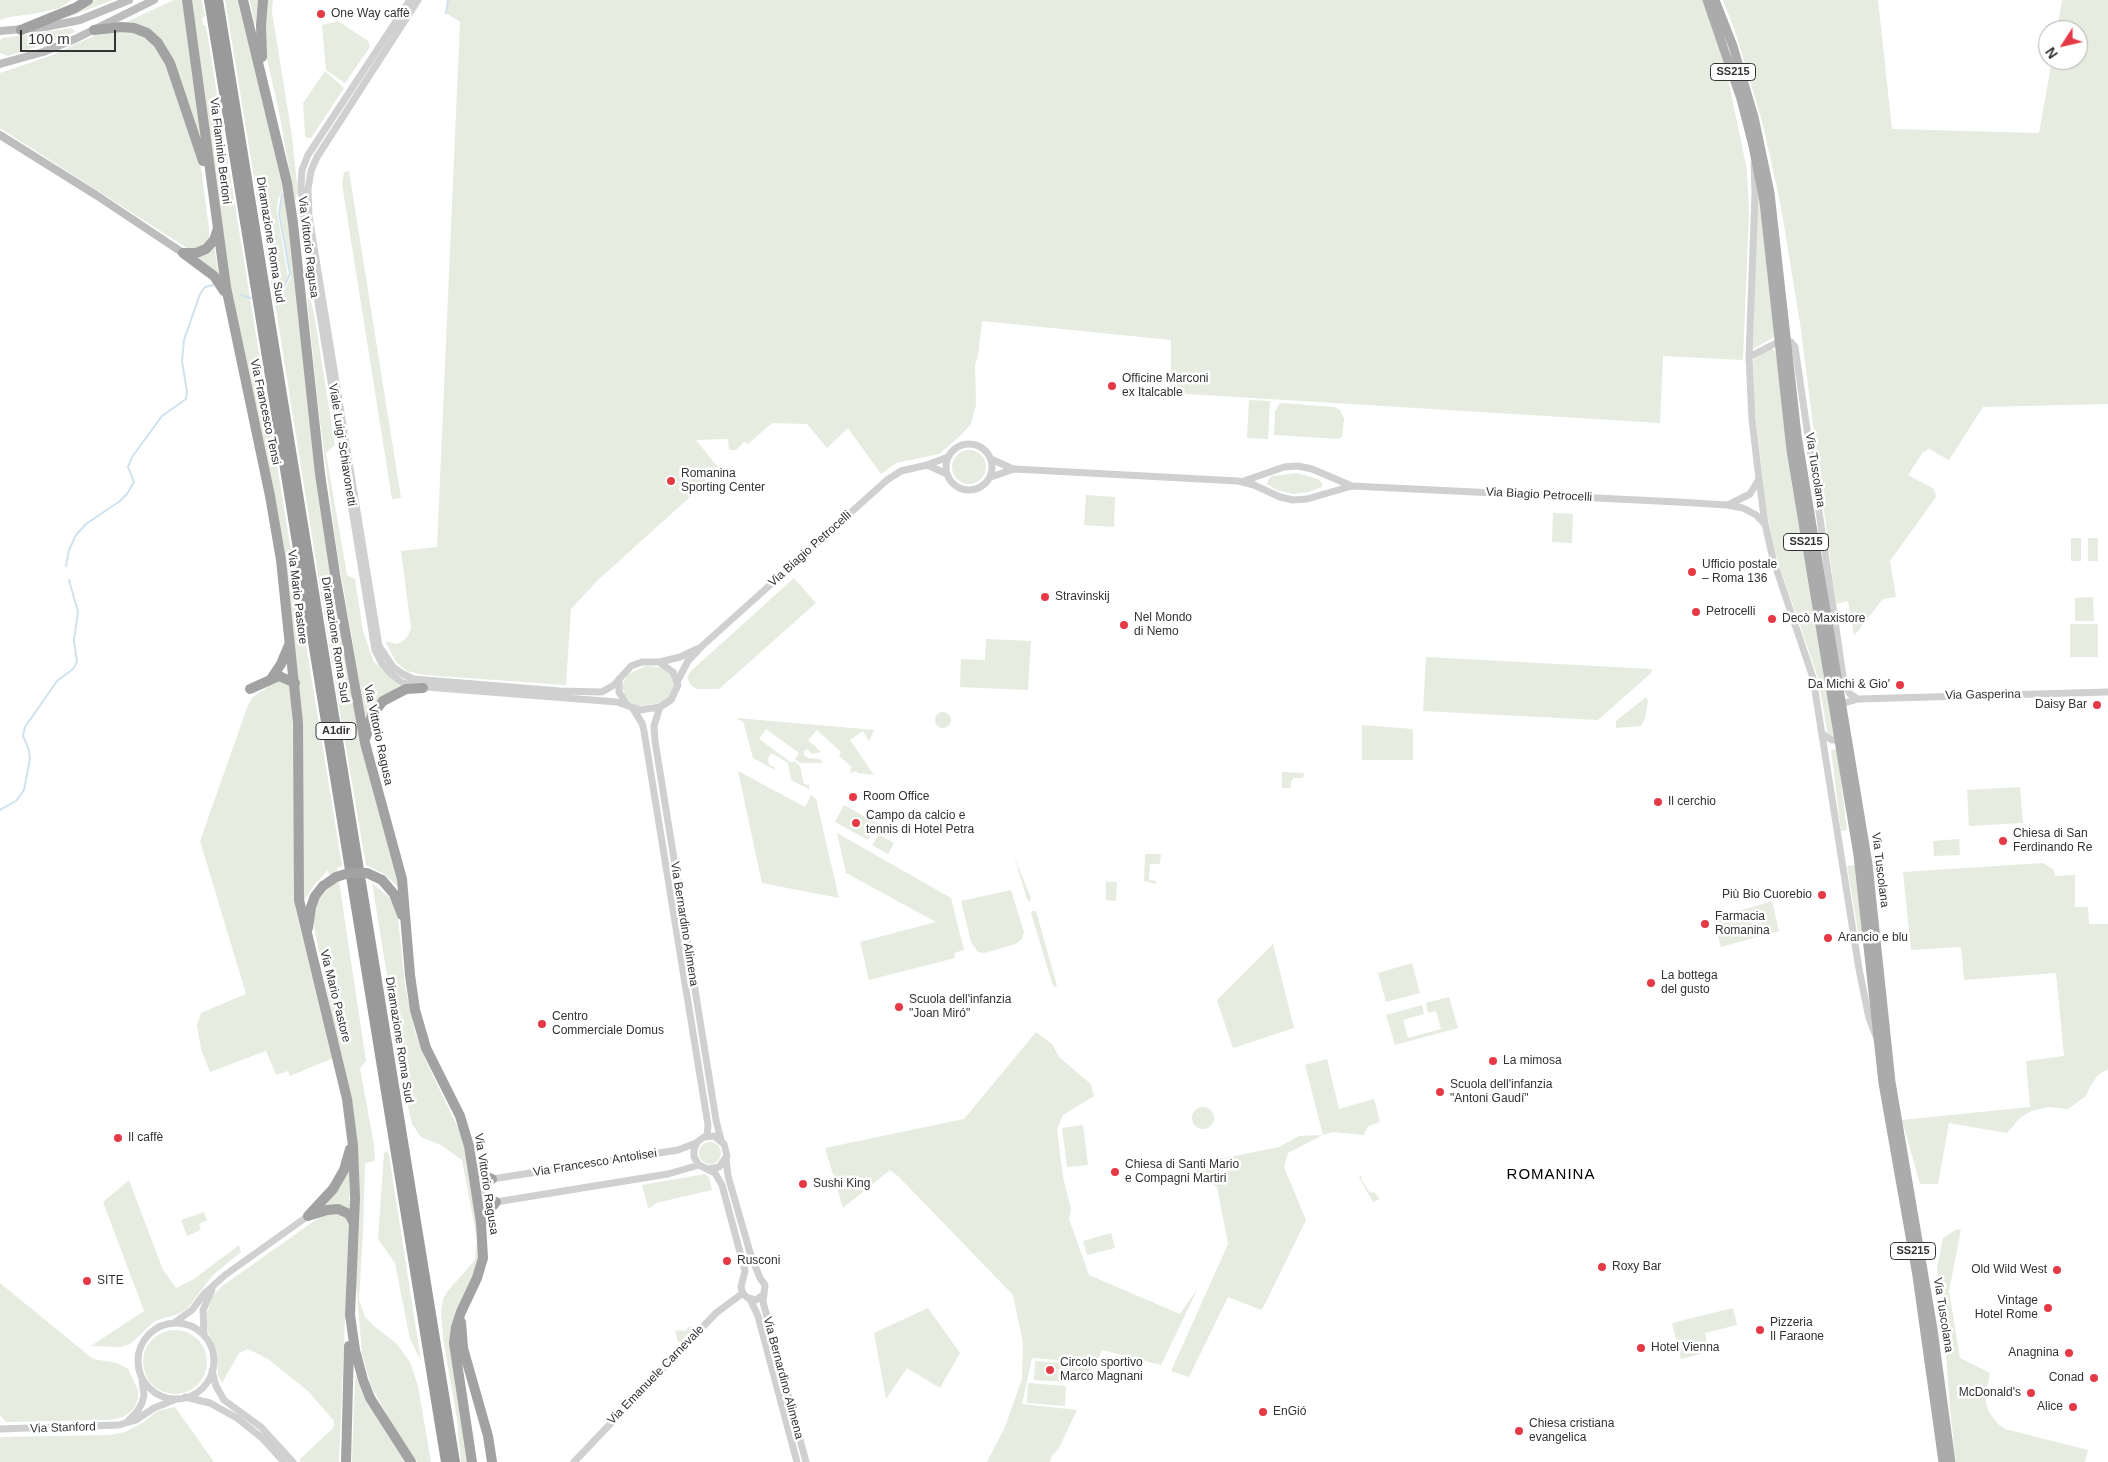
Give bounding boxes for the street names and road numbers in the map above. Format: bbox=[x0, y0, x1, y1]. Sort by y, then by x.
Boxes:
road number: SS215 bbox=[1710, 64, 1756, 80]
street label: Via Flaminio Bertoni bbox=[206, 97, 234, 205]
street label: Diramazione Roma Sud bbox=[253, 176, 287, 304]
street label: Via Vittorio Ragusa bbox=[295, 195, 321, 299]
street label: Via Francesco Tensi bbox=[247, 358, 283, 466]
street label: Viale Luigi Schiavonetti bbox=[325, 383, 359, 507]
street label: Via Tuscolana bbox=[1802, 432, 1828, 508]
street label: Via Biagio Petrocelli bbox=[1485, 485, 1593, 505]
street label: Via Biagio Petrocelli bbox=[766, 508, 854, 590]
road number: SS215 bbox=[1784, 534, 1828, 550]
street label: Via Mario Pastore bbox=[284, 549, 310, 645]
street label: Diramazione Roma Sud bbox=[318, 576, 352, 704]
street label: Via Vittorio Ragusa bbox=[360, 683, 396, 787]
street label: Via Gasperina bbox=[1945, 687, 2021, 703]
road number: A1dir bbox=[316, 722, 356, 739]
street label: Via Tuscolana bbox=[1868, 832, 1892, 908]
street label: Via Bernardino Alimena bbox=[667, 861, 701, 987]
street label: Via Mario Pastore bbox=[317, 948, 353, 1044]
street label: Diramazione Roma Sud bbox=[382, 976, 416, 1104]
street label: Via Vittorio Ragusa bbox=[471, 1132, 501, 1236]
street label: Via Francesco Antolisei bbox=[532, 1146, 658, 1180]
road number: SS215 bbox=[1890, 1242, 1936, 1260]
street label: Via Tuscolana bbox=[1930, 1277, 1956, 1353]
street label: Via Bernardino Alimena bbox=[760, 1315, 806, 1441]
street label: Via Emanuele Carnevale bbox=[605, 1322, 707, 1428]
street label: Via Stanford bbox=[30, 1420, 96, 1436]

